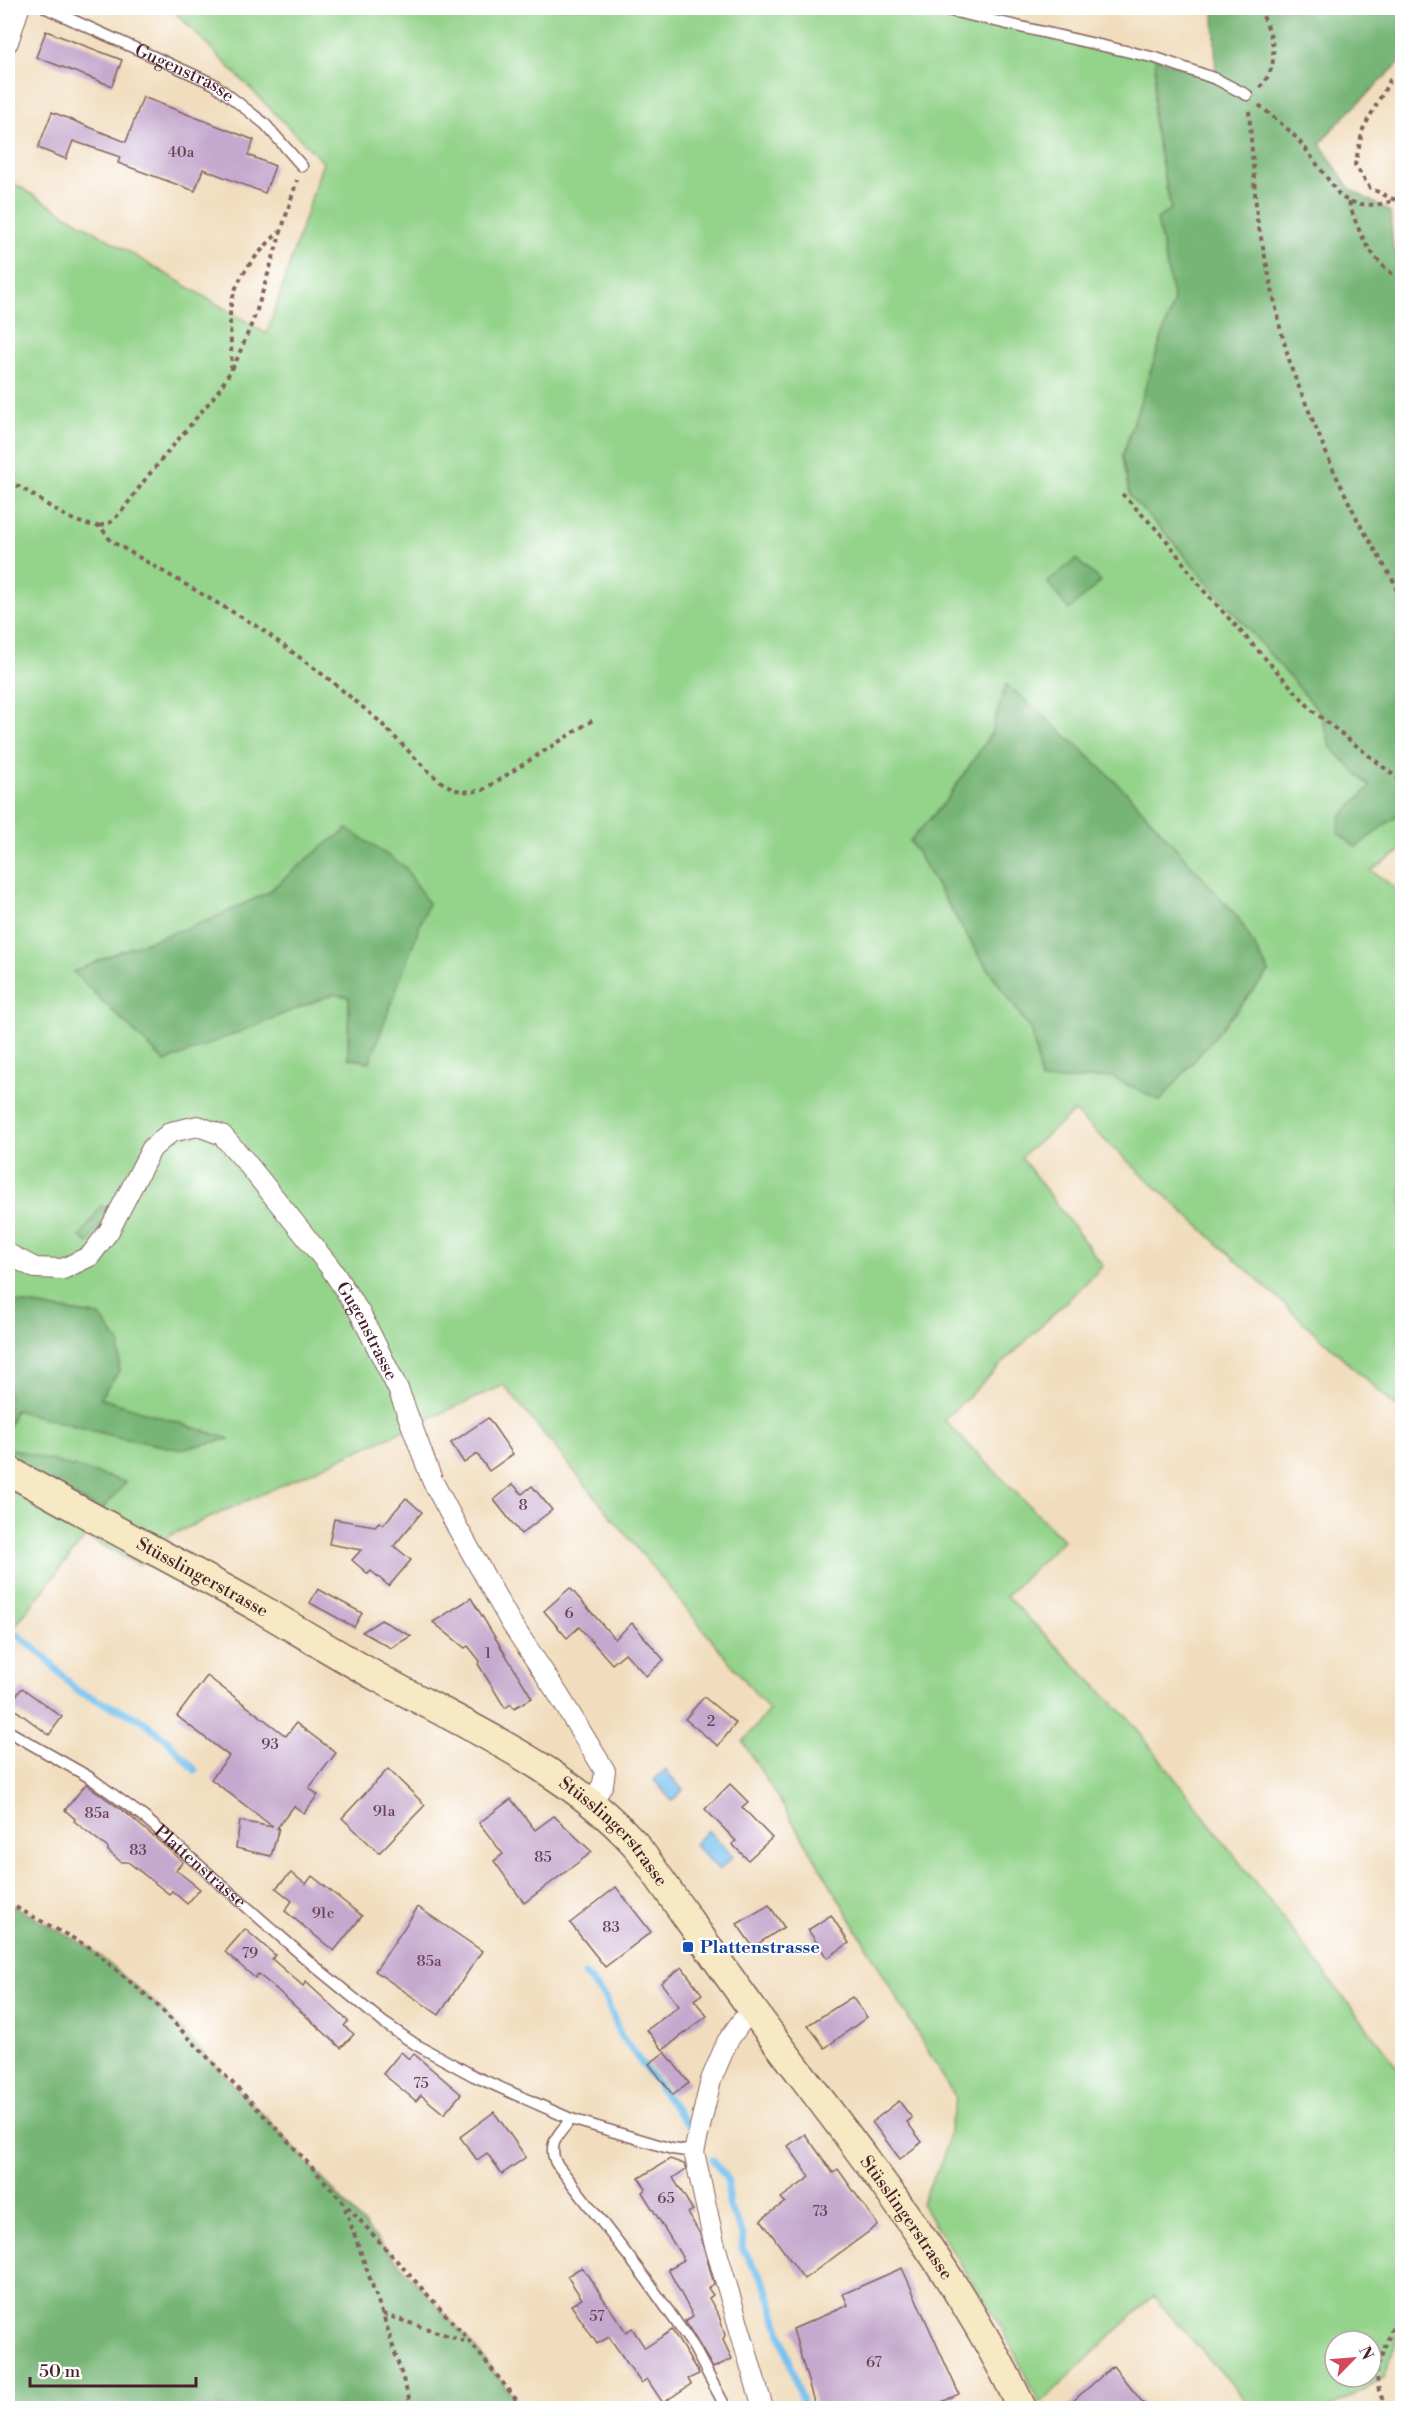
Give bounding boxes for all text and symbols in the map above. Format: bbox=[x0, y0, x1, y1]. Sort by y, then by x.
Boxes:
street label: Gugenstrasse bbox=[131, 39, 239, 108]
house number: 40a bbox=[168, 143, 195, 162]
street label: Gugenstrasse bbox=[331, 1277, 403, 1384]
house number: 8 bbox=[518, 1496, 528, 1515]
street label: Stüsslingerstrasse bbox=[132, 1532, 272, 1623]
house number: 6 bbox=[564, 1604, 574, 1623]
house number: 1 bbox=[485, 1644, 492, 1663]
house number: 2 bbox=[707, 1712, 715, 1731]
house number: 93 bbox=[261, 1735, 279, 1754]
street label: Stüsslingerstrasse bbox=[554, 1772, 673, 1891]
house number: 91a bbox=[373, 1802, 396, 1821]
house number: 85a bbox=[84, 1804, 110, 1823]
street label: Plattenstrasse bbox=[149, 1820, 251, 1913]
house number: 83 bbox=[129, 1841, 147, 1860]
house number: 85 bbox=[534, 1848, 552, 1867]
house number: 91c bbox=[312, 1904, 334, 1923]
house number: 83 bbox=[602, 1918, 620, 1937]
place label: Plattenstrasse bbox=[700, 1936, 820, 1959]
marker: Plattenstrasse bbox=[681, 1940, 695, 1954]
house number: 79 bbox=[242, 1944, 258, 1963]
house number: 85a bbox=[416, 1952, 442, 1971]
house number: 75 bbox=[413, 2074, 429, 2093]
street label: Stüsslingerstrasse bbox=[855, 2151, 958, 2284]
house number: 65 bbox=[657, 2189, 675, 2208]
house number: 73 bbox=[812, 2202, 828, 2221]
house number: 57 bbox=[589, 2307, 605, 2326]
north arrow bbox=[1323, 2329, 1383, 2389]
text: N bbox=[1354, 2343, 1378, 2363]
scale bar bbox=[30, 2350, 196, 2388]
house number: 67 bbox=[866, 2353, 882, 2372]
text: 50 m bbox=[39, 2360, 81, 2383]

